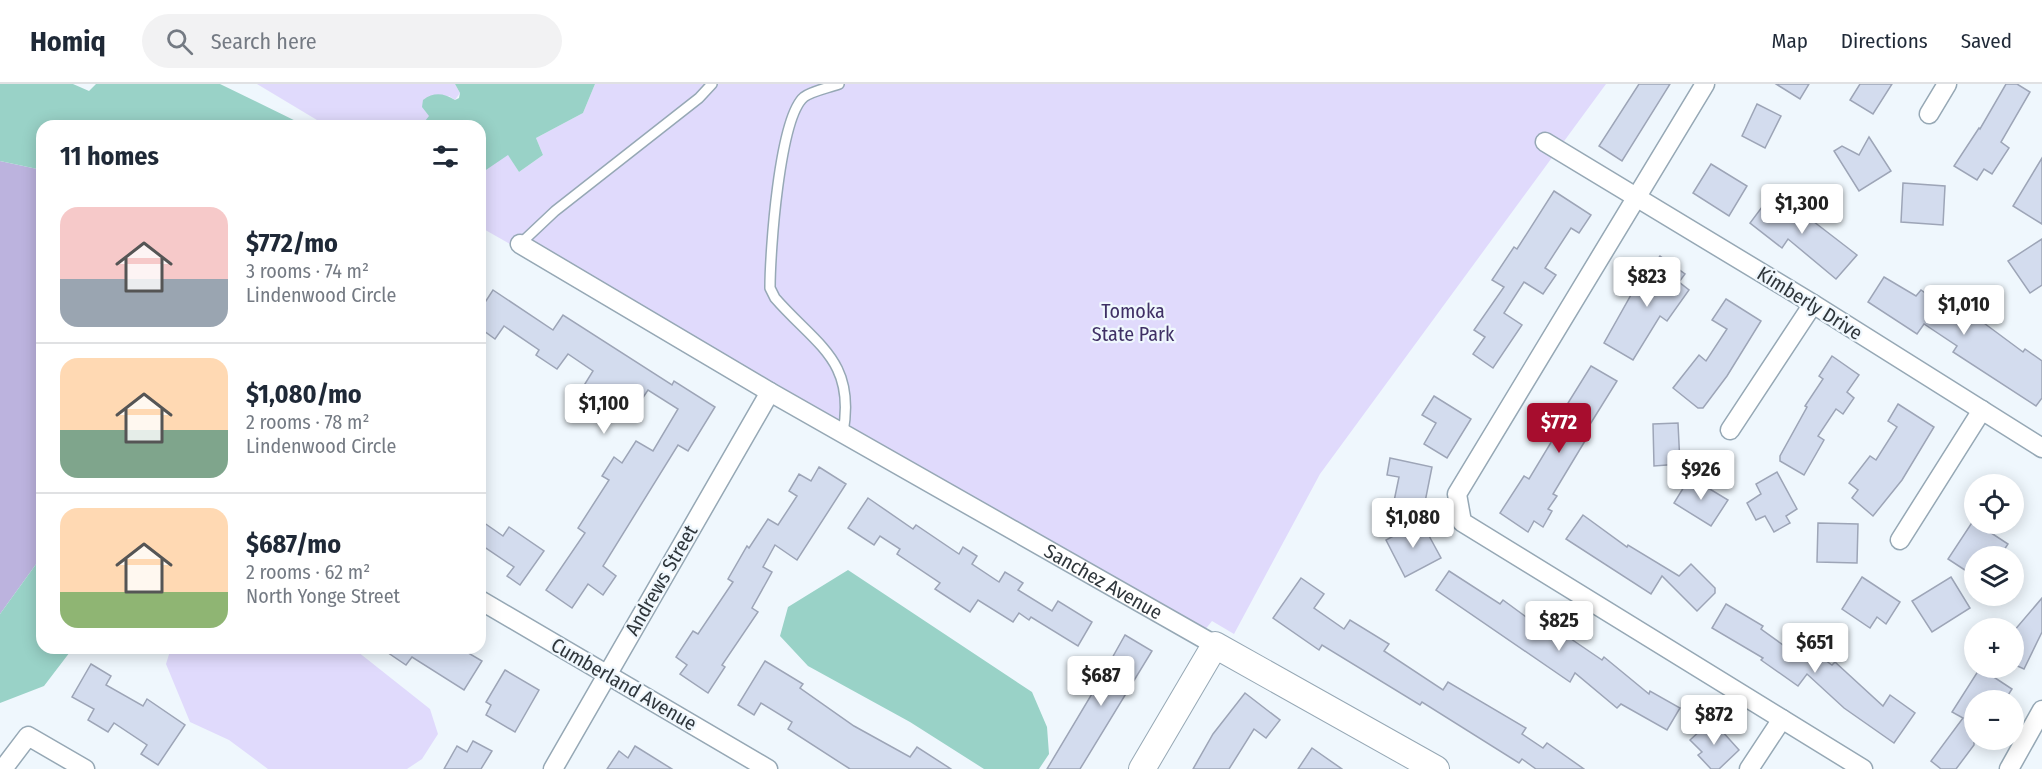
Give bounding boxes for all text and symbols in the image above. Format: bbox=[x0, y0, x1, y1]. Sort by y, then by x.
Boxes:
search box bbox=[142, 14, 562, 68]
text: Homiq bbox=[30, 25, 106, 58]
icon: search bbox=[163, 25, 196, 58]
text: Search here bbox=[211, 28, 317, 55]
text: Map bbox=[1771, 28, 1808, 54]
text: Directions bbox=[1841, 28, 1928, 54]
text: Saved bbox=[1961, 28, 2012, 54]
icon: filters bbox=[429, 140, 462, 173]
text: 11 homes bbox=[60, 141, 159, 172]
pin: $1,300 bbox=[1753, 184, 1851, 235]
text: $1,300 bbox=[1775, 191, 1829, 215]
text: $772/mo bbox=[246, 228, 338, 259]
icon: home bbox=[108, 231, 180, 303]
pin: $823 bbox=[1611, 257, 1683, 308]
text: 3 rooms · 74 m² bbox=[246, 259, 369, 283]
street label: Kimberly Drive bbox=[1753, 261, 1867, 345]
text: $823 bbox=[1627, 264, 1667, 288]
text: Lindenwood Circle bbox=[246, 283, 396, 307]
pin: $1,010 bbox=[1915, 285, 2013, 336]
text: $1,010 bbox=[1938, 292, 1990, 316]
park label: Tomoka State Park bbox=[1092, 299, 1175, 346]
text: $1,080/mo bbox=[246, 379, 362, 410]
icon: home bbox=[108, 382, 180, 454]
pin: $1,100 bbox=[555, 384, 653, 435]
text: $1,100 bbox=[579, 391, 629, 415]
pin: $772 bbox=[1523, 403, 1595, 454]
text: 2 rooms · 78 m² bbox=[246, 410, 369, 434]
text: $772 bbox=[1541, 410, 1577, 434]
text: Lindenwood Circle bbox=[246, 434, 396, 458]
pin: $926 bbox=[1665, 450, 1737, 501]
text: $926 bbox=[1681, 457, 1721, 481]
map controls bbox=[1964, 474, 2024, 750]
button: locate bbox=[1964, 474, 2024, 534]
pin: $1,080 bbox=[1364, 498, 1462, 549]
text: $1,080 bbox=[1386, 505, 1440, 529]
street label: Andrews Street bbox=[620, 520, 703, 640]
text: $687/mo bbox=[246, 529, 341, 560]
icon: home bbox=[108, 532, 180, 604]
street label: Sanchez Avenue bbox=[1040, 539, 1167, 625]
button: layers bbox=[1964, 546, 2024, 606]
text: 2 rooms · 62 m² bbox=[246, 560, 370, 584]
text: North Yonge Street bbox=[246, 584, 400, 608]
pin: $825 bbox=[1523, 601, 1595, 652]
text: $825 bbox=[1539, 608, 1579, 632]
button: + bbox=[1964, 618, 2024, 678]
pin: $651 bbox=[1779, 623, 1851, 674]
text: $651 bbox=[1796, 630, 1834, 654]
street label: Cumberland Avenue bbox=[547, 633, 701, 735]
pin: $687 bbox=[1065, 656, 1137, 707]
text: $687 bbox=[1081, 663, 1121, 687]
button: − bbox=[1964, 690, 2024, 750]
pin: $872 bbox=[1678, 695, 1750, 746]
text: $872 bbox=[1695, 702, 1733, 726]

